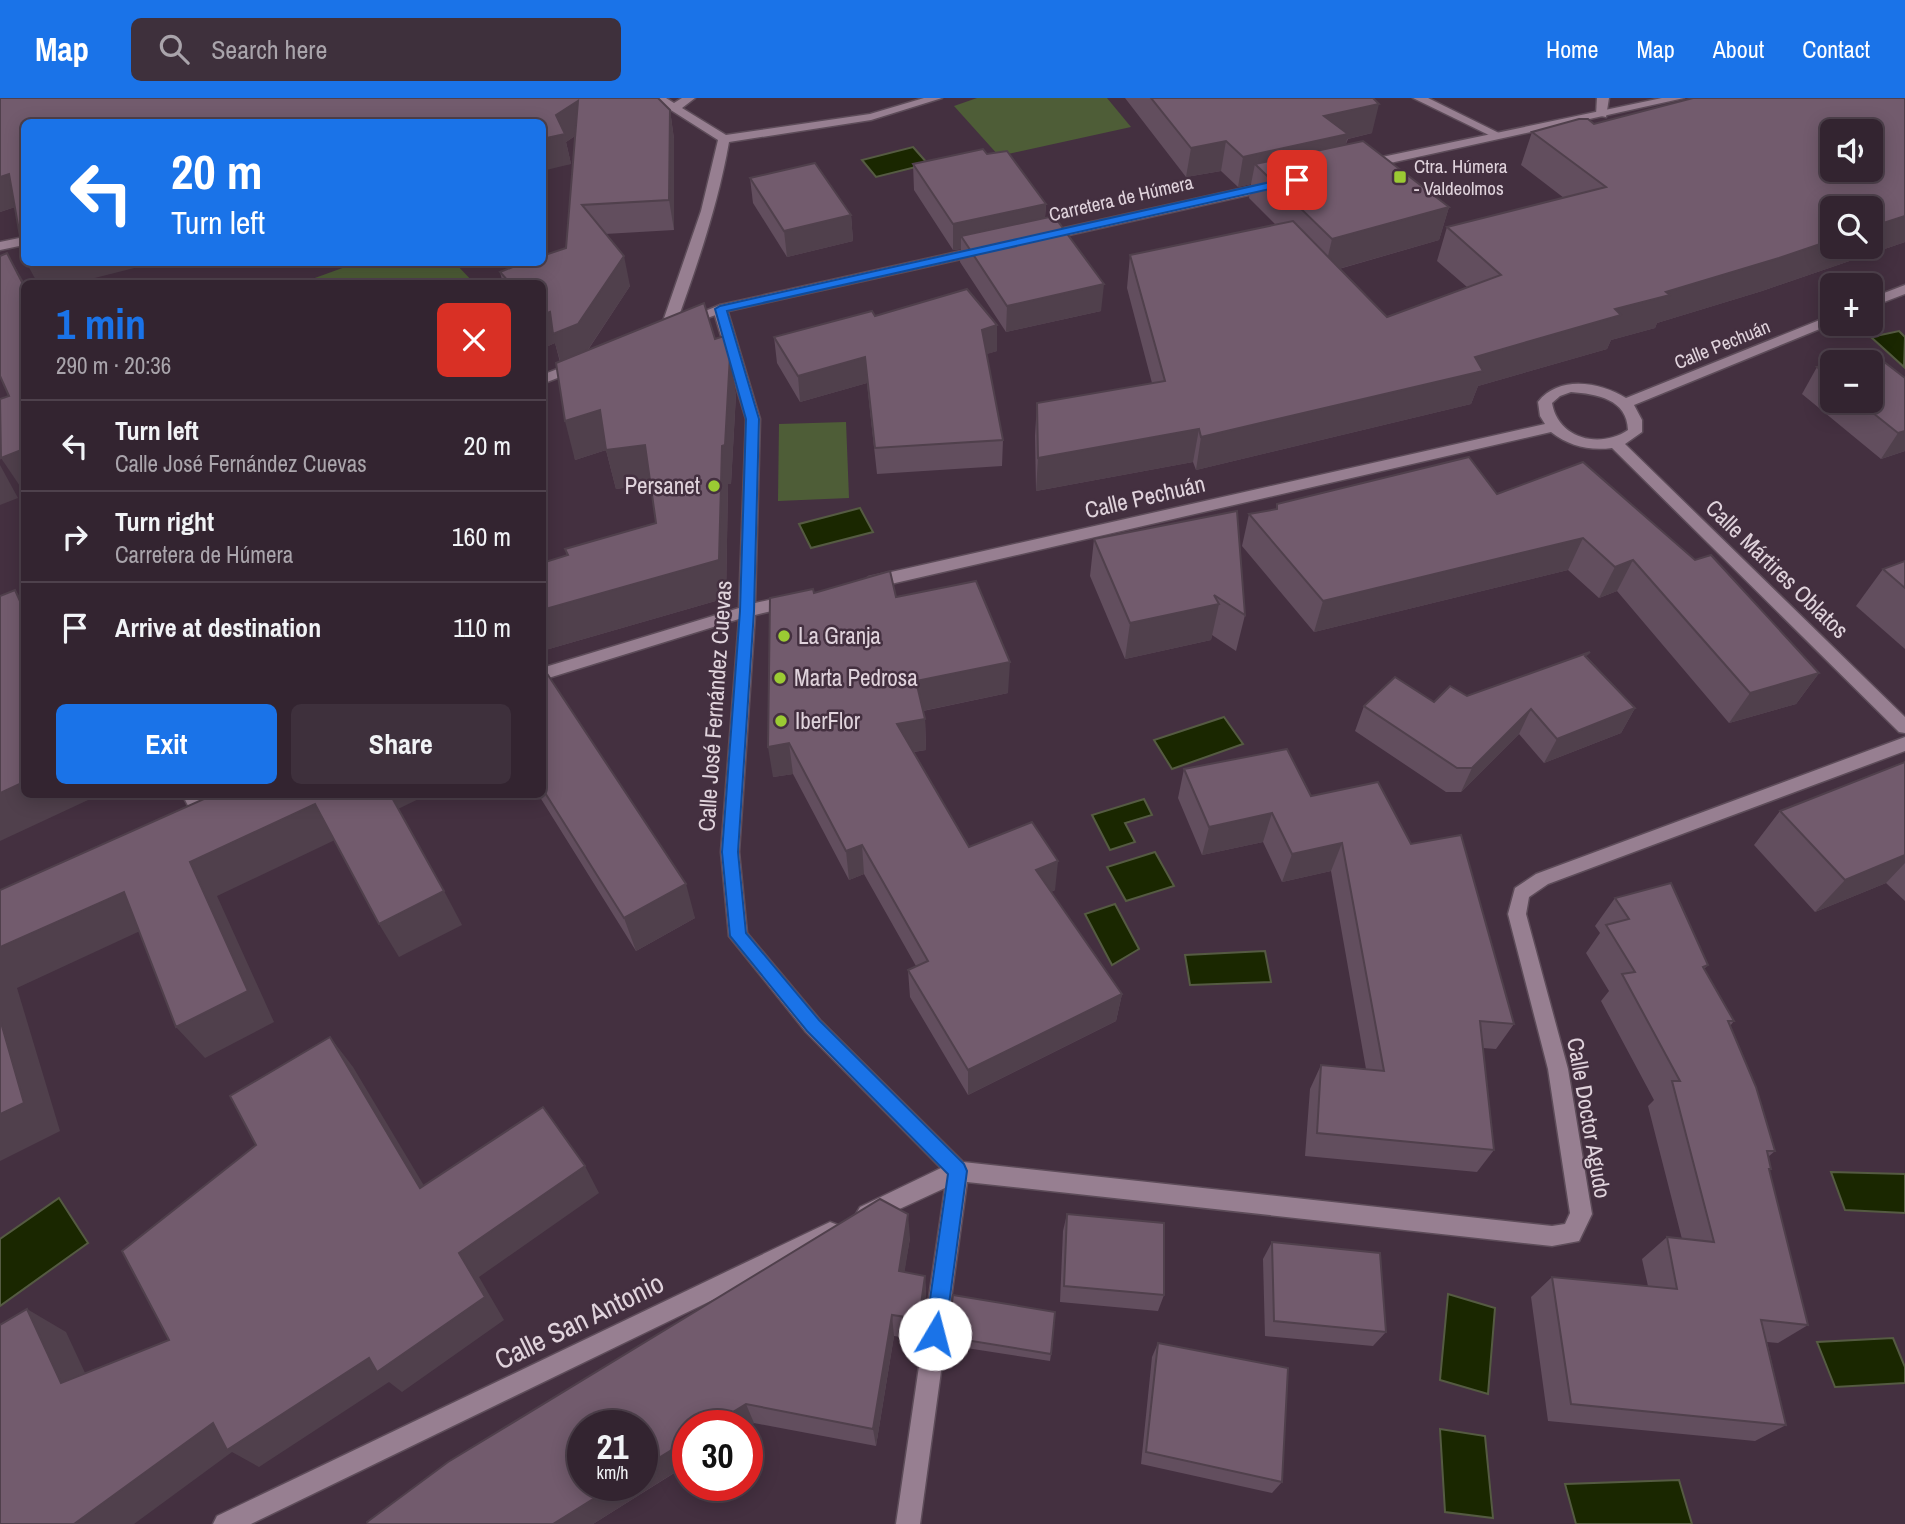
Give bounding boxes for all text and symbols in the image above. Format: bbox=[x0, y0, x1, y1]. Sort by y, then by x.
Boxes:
search box bbox=[131, 18, 621, 81]
text: Map bbox=[35, 27, 89, 71]
icon: search bbox=[155, 30, 193, 68]
text: Search here bbox=[211, 32, 327, 67]
text: Home bbox=[1546, 33, 1598, 65]
text: Map bbox=[1636, 33, 1675, 65]
text: About bbox=[1713, 33, 1764, 65]
text: Contact bbox=[1802, 33, 1870, 65]
map controls bbox=[1820, 119, 1883, 413]
button: sound bbox=[1820, 119, 1883, 182]
text: 20 m bbox=[171, 138, 263, 204]
icon: left bbox=[56, 147, 147, 238]
pin bbox=[1267, 150, 1327, 210]
place label: Ctra. Húmera - Valdeolmos bbox=[1414, 153, 1508, 201]
icon: arrive bbox=[1278, 161, 1316, 199]
street label: Carretera de Húmera bbox=[1046, 169, 1196, 227]
marker: Ctra. Húmera - Valdeolmos bbox=[1392, 169, 1408, 185]
button: search bbox=[1820, 196, 1883, 259]
text: Turn left bbox=[171, 201, 265, 244]
button: + bbox=[1820, 273, 1883, 336]
text: 1 min bbox=[56, 296, 146, 352]
button: close bbox=[437, 303, 511, 377]
street label: Calle Pechuán bbox=[1670, 313, 1774, 375]
text: 290 m · 20:36 bbox=[56, 350, 171, 381]
button: − bbox=[1820, 350, 1883, 413]
text: Turn left bbox=[115, 413, 199, 448]
icon: left bbox=[56, 427, 94, 465]
text: 20 m bbox=[464, 428, 511, 463]
text: Calle José Fernández Cuevas bbox=[115, 448, 367, 479]
street label: Calle Pechuán bbox=[1082, 468, 1208, 525]
place label: Persanet bbox=[625, 470, 700, 501]
marker: Persanet bbox=[706, 478, 722, 494]
street label: Calle Mártires Oblatos bbox=[1699, 492, 1856, 645]
text: Turn right bbox=[115, 504, 214, 539]
icon: right bbox=[56, 518, 94, 556]
text: 160 m bbox=[452, 519, 511, 554]
text: Carretera de Húmera bbox=[115, 539, 293, 570]
street label: Calle José Fernández Cuevas bbox=[690, 579, 739, 833]
icon: arrive bbox=[56, 609, 94, 647]
text: Arrive at destination bbox=[115, 610, 321, 645]
text: 110 m bbox=[453, 610, 511, 645]
place label: La Granja bbox=[798, 620, 881, 651]
marker: La Granja bbox=[776, 628, 792, 644]
place label: Marta Pedrosa bbox=[794, 662, 918, 693]
marker: Marta Pedrosa bbox=[772, 670, 788, 686]
button: Exit bbox=[56, 704, 277, 784]
button: Share bbox=[291, 704, 511, 784]
place label: IberFlor bbox=[795, 705, 861, 736]
marker: IberFlor bbox=[773, 713, 789, 729]
street label: Calle Doctor Agudo bbox=[1560, 1035, 1619, 1201]
street label: Calle San Antonio bbox=[488, 1264, 670, 1378]
position arrow bbox=[898, 1297, 972, 1371]
speed limit sign: 30 bbox=[672, 1410, 763, 1501]
text: 21 bbox=[597, 1423, 628, 1470]
text: km/h bbox=[597, 1460, 629, 1485]

